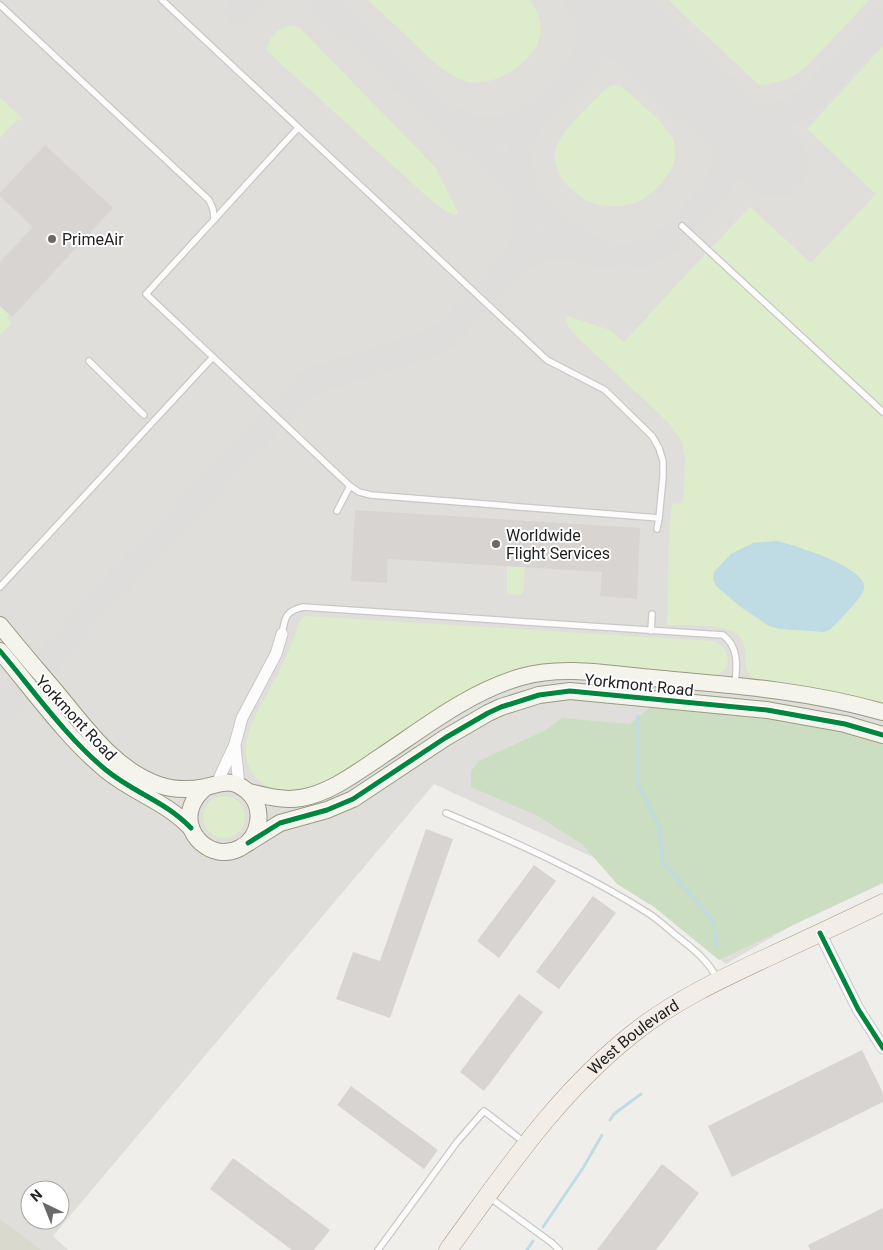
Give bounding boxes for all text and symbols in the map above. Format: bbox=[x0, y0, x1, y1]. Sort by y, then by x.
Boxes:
place label: PrimeAir bbox=[62, 230, 124, 249]
marker: PrimeAir bbox=[46, 233, 58, 245]
place label: Worldwide Flight Services bbox=[506, 526, 610, 563]
marker: Worldwide Flight Services bbox=[490, 538, 502, 550]
street label: Yorkmont Road bbox=[583, 670, 695, 700]
street label: Yorkmont Road bbox=[32, 671, 120, 765]
street label: West Boulevard bbox=[584, 995, 682, 1078]
north arrow bbox=[20, 1180, 70, 1230]
text: N bbox=[27, 1186, 45, 1205]

